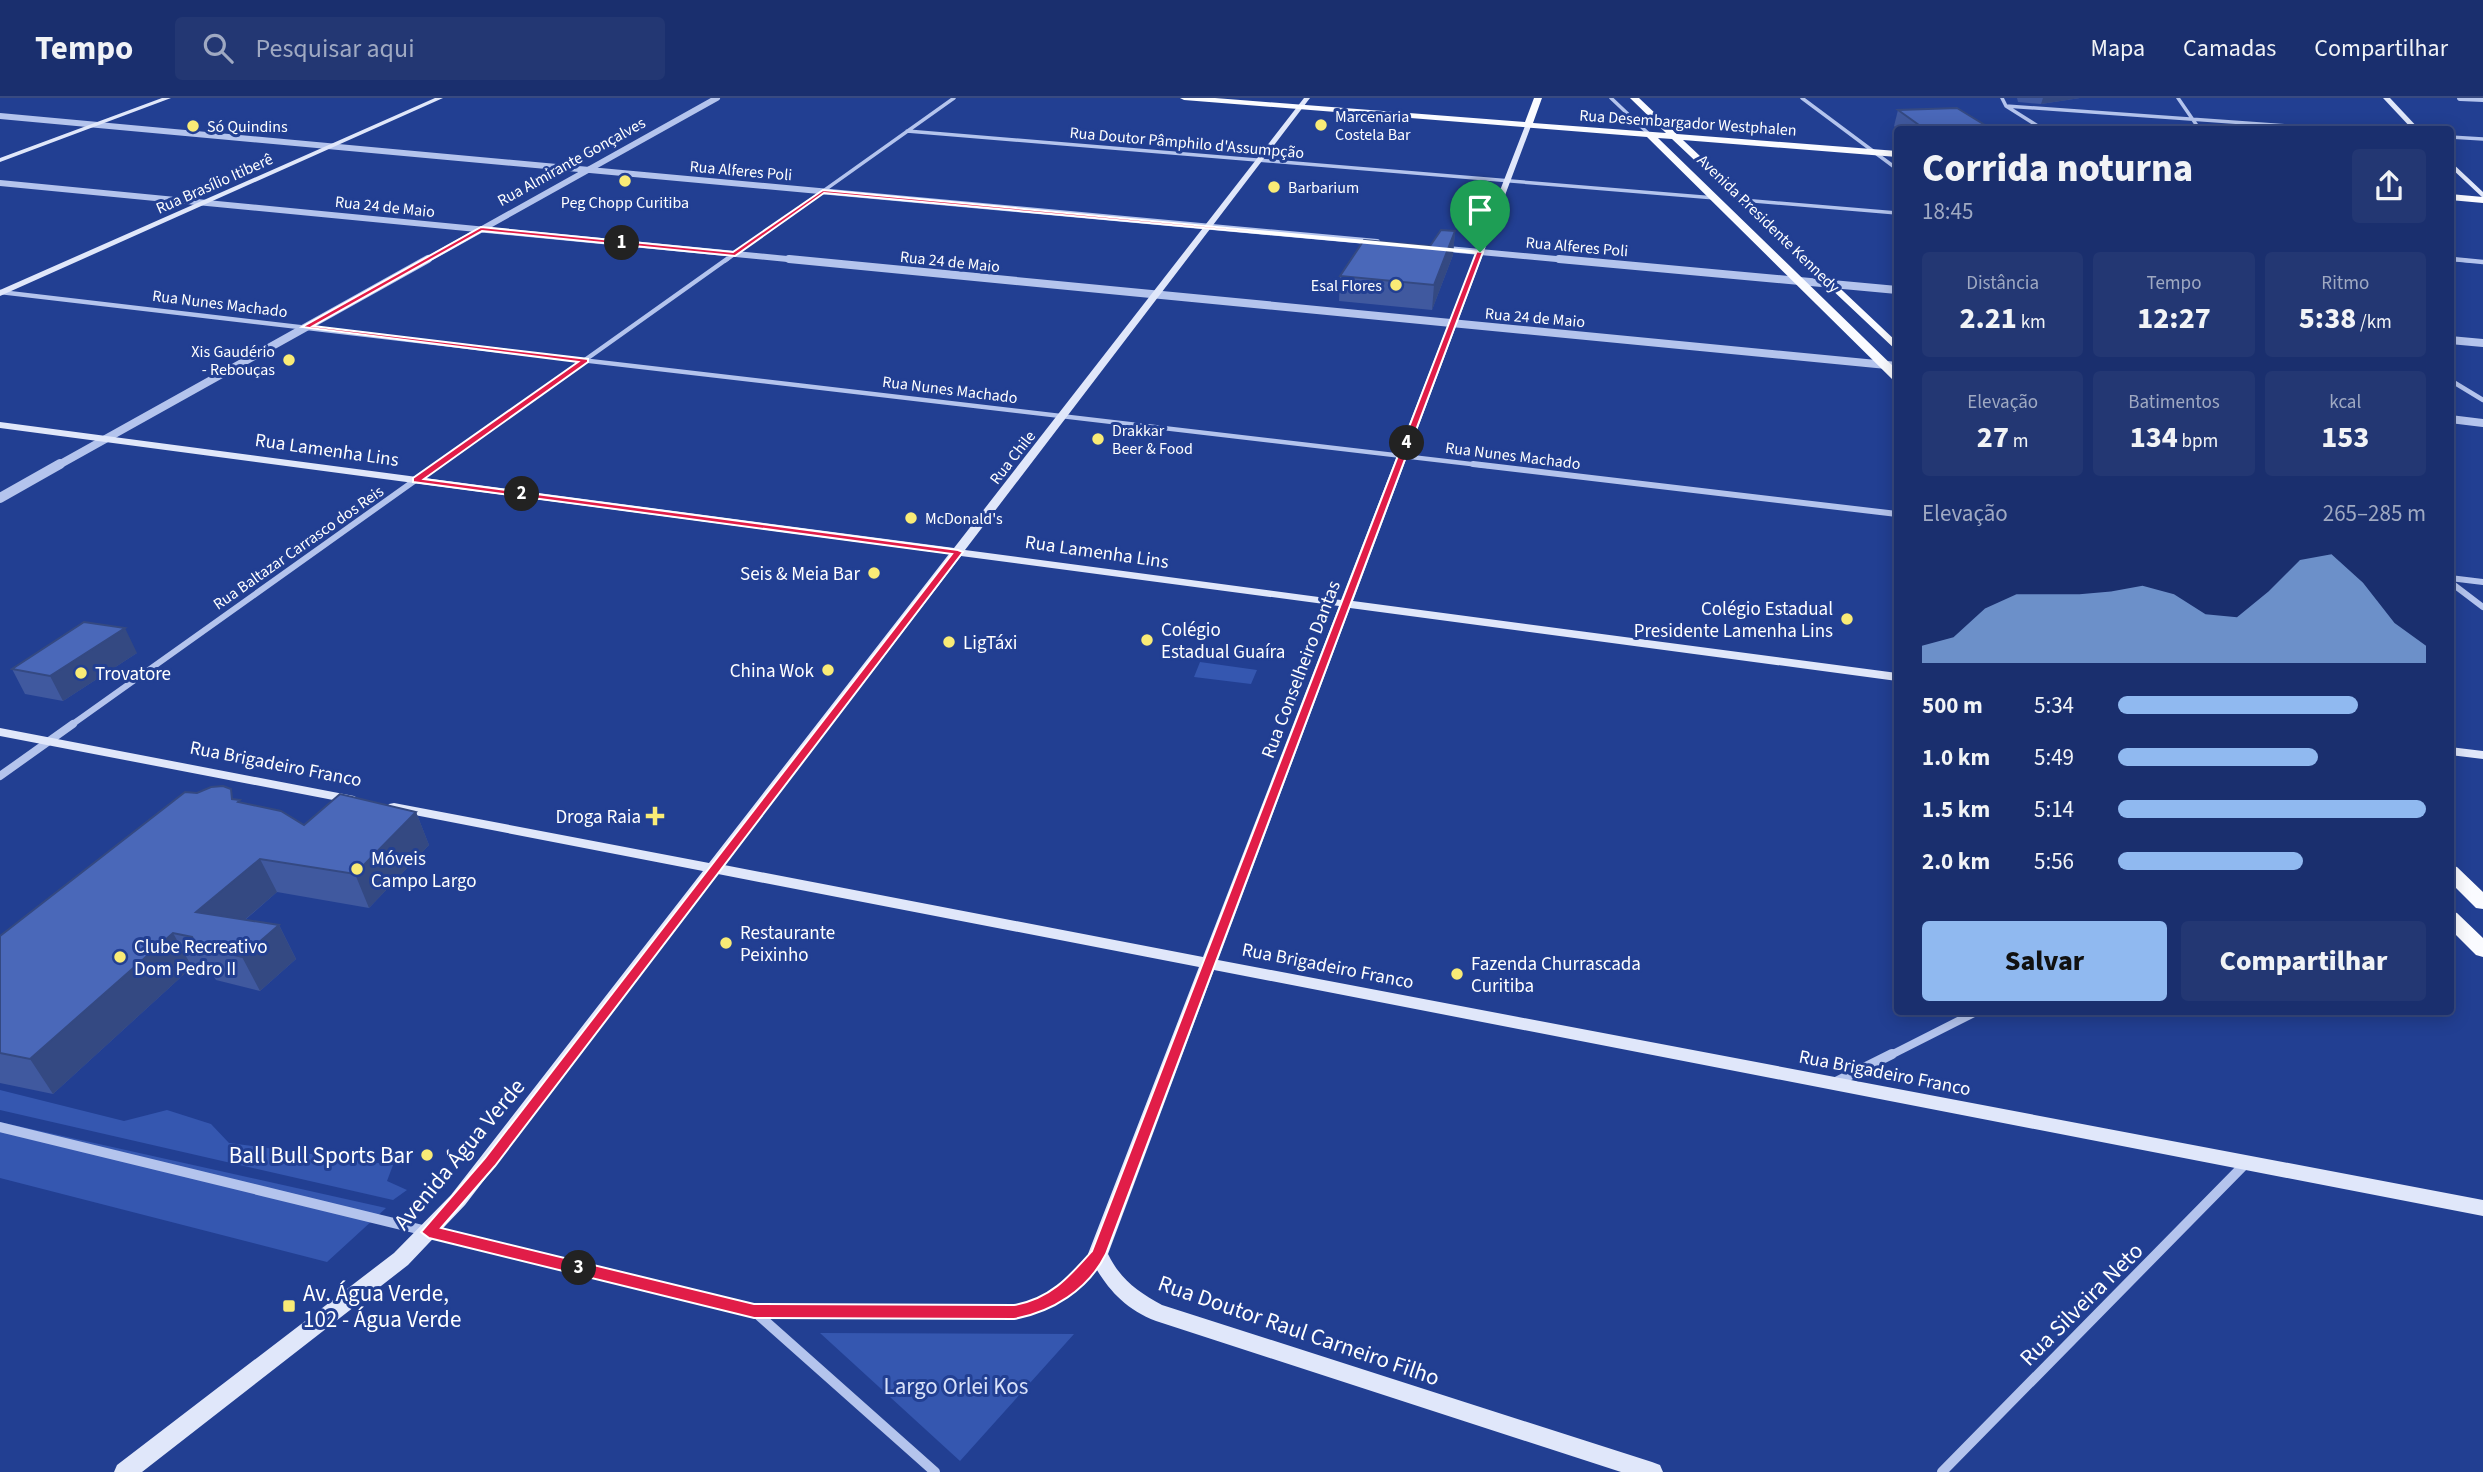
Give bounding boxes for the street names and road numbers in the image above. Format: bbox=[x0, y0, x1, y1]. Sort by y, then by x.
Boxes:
street label: Rua Desembargador Westphalen bbox=[1579, 104, 1797, 142]
street label: Rua Almirante Gonçalves bbox=[494, 112, 650, 212]
street label: Rua Doutor Pâmphilo d'Assumpção bbox=[1069, 122, 1305, 164]
street label: Rua Brasílio Itiberê bbox=[152, 148, 276, 220]
street label: Avenida Presidente Kennedy bbox=[1692, 150, 1845, 298]
street label: Rua Alferes Poli bbox=[689, 156, 793, 186]
street label: Rua 24 de Maio bbox=[334, 191, 436, 223]
street label: Rua Alferes Poli bbox=[1525, 232, 1629, 262]
street label: Rua 24 de Maio bbox=[899, 246, 1001, 278]
street label: Rua Nunes Machado bbox=[151, 285, 289, 323]
street label: Rua 24 de Maio bbox=[1484, 303, 1586, 333]
street label: Rua Nunes Machado bbox=[881, 371, 1019, 409]
street label: Rua Chile bbox=[985, 426, 1041, 489]
street label: Rua Lamenha Lins bbox=[253, 427, 400, 474]
street label: Rua Nunes Machado bbox=[1444, 437, 1582, 475]
street label: Rua Baltazar Carrasco dos Reis bbox=[209, 480, 388, 615]
street label: Rua Lamenha Lins bbox=[1023, 529, 1170, 576]
street label: Rua Conselheiro Dantas bbox=[1255, 577, 1348, 762]
street label: Rua Brigadeiro Franco bbox=[187, 735, 364, 794]
street label: Rua Brigadeiro Franco bbox=[1239, 937, 1416, 996]
street label: Rua Brigadeiro Franco bbox=[1796, 1044, 1973, 1103]
street label: Avenida Água Verde bbox=[386, 1071, 533, 1237]
street label: Rua Silveira Neto bbox=[2012, 1235, 2151, 1374]
street label: Rua Doutor Raul Carneiro Filho bbox=[1154, 1267, 1444, 1394]

